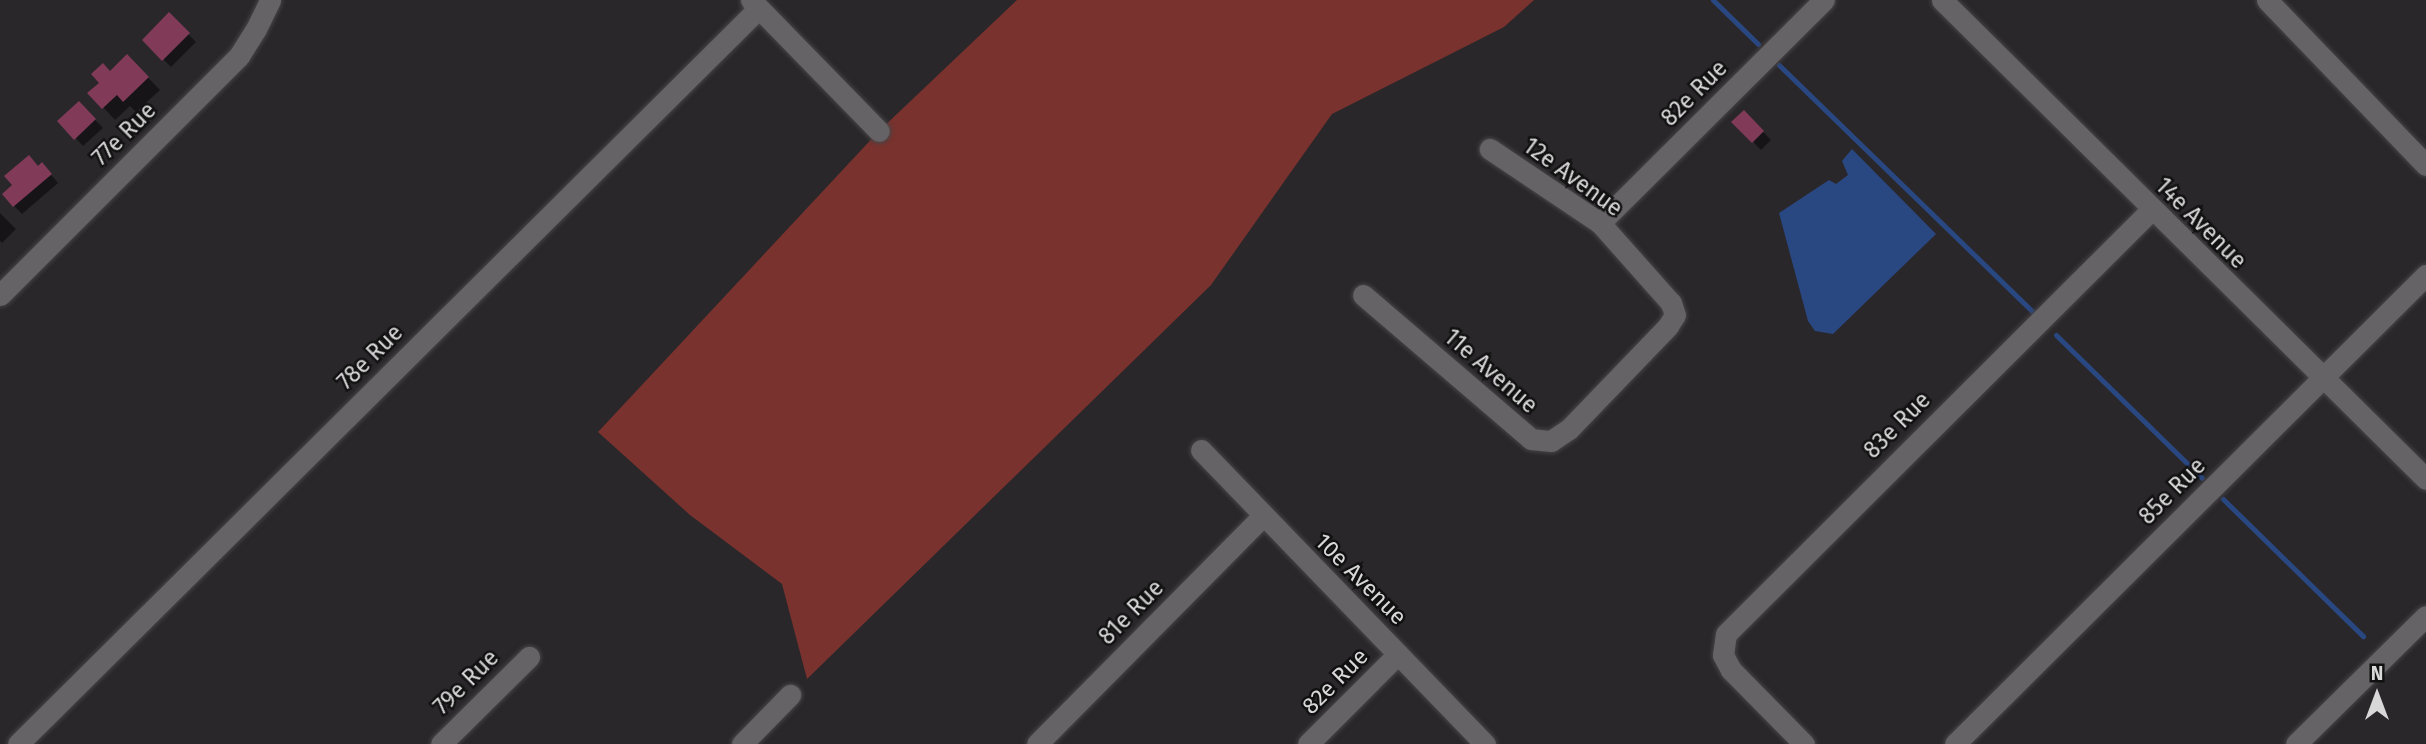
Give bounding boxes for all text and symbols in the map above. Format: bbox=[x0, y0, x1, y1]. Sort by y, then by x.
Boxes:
street label: 82e Rue bbox=[1655, 54, 1733, 132]
street label: 77e Rue bbox=[87, 97, 161, 171]
street label: 12e Avenue bbox=[1518, 132, 1628, 222]
street label: 14e Avenue bbox=[2150, 172, 2252, 274]
street label: 78e Rue bbox=[332, 319, 408, 395]
street label: 11e Avenue bbox=[1439, 323, 1543, 419]
street label: 83e Rue bbox=[1858, 386, 1936, 464]
street label: 85e Rue bbox=[2133, 452, 2211, 530]
street label: 10e Avenue bbox=[1310, 528, 1412, 630]
street label: 81e Rue bbox=[1093, 574, 1169, 650]
street label: 82e Rue bbox=[1296, 642, 1374, 720]
street label: 79e Rue bbox=[428, 644, 504, 720]
north arrow bbox=[2342, 660, 2412, 730]
text: N bbox=[2371, 662, 2383, 685]

